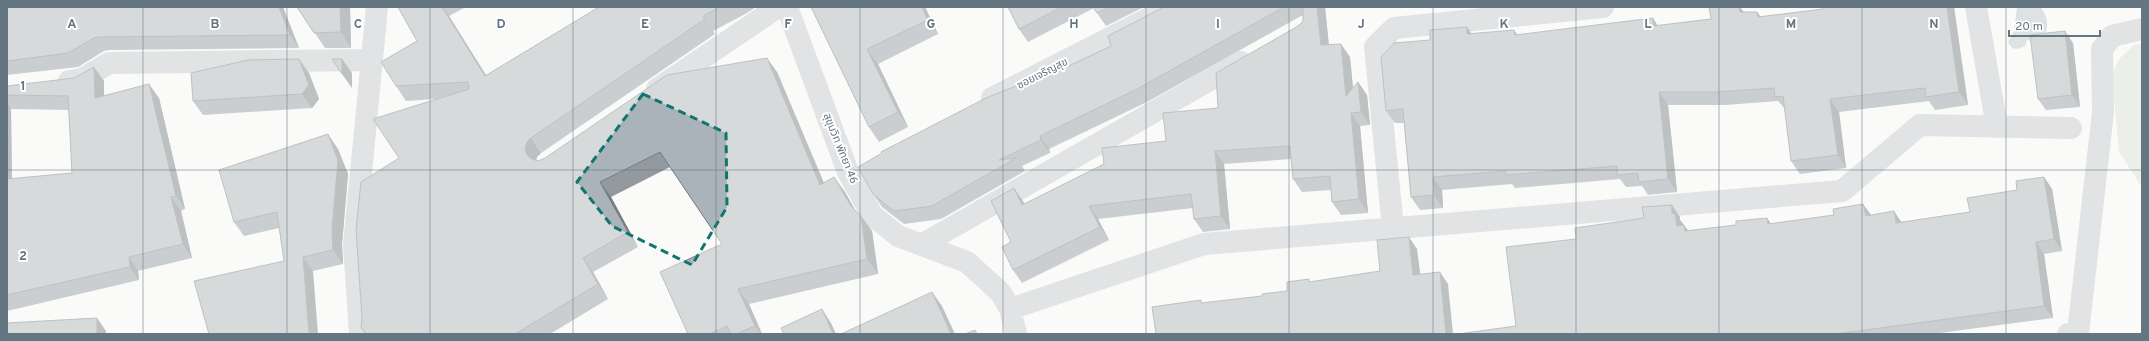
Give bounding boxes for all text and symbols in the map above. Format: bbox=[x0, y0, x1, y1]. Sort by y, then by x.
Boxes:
scale bar bbox=[2009, 12, 2100, 38]
text: A bbox=[67, 17, 77, 33]
text: B bbox=[211, 17, 220, 33]
text: C bbox=[354, 17, 362, 33]
text: D bbox=[496, 17, 506, 33]
text: E bbox=[641, 17, 649, 33]
text: F bbox=[784, 17, 792, 33]
text: G bbox=[927, 17, 936, 33]
text: H bbox=[1069, 17, 1079, 33]
text: I bbox=[1216, 17, 1220, 33]
text: J bbox=[1357, 17, 1365, 33]
text: K bbox=[1499, 17, 1509, 33]
text: L bbox=[1644, 17, 1652, 33]
text: M bbox=[1786, 17, 1796, 33]
text: N bbox=[1929, 17, 1939, 33]
text: 20 m bbox=[2015, 19, 2043, 35]
street label: ซอยเจริญสุข bbox=[1015, 55, 1070, 93]
text: 1 bbox=[20, 79, 26, 95]
street label: สุขุมวิท พัทยา 46 bbox=[820, 111, 861, 186]
text: 2 bbox=[19, 249, 27, 265]

